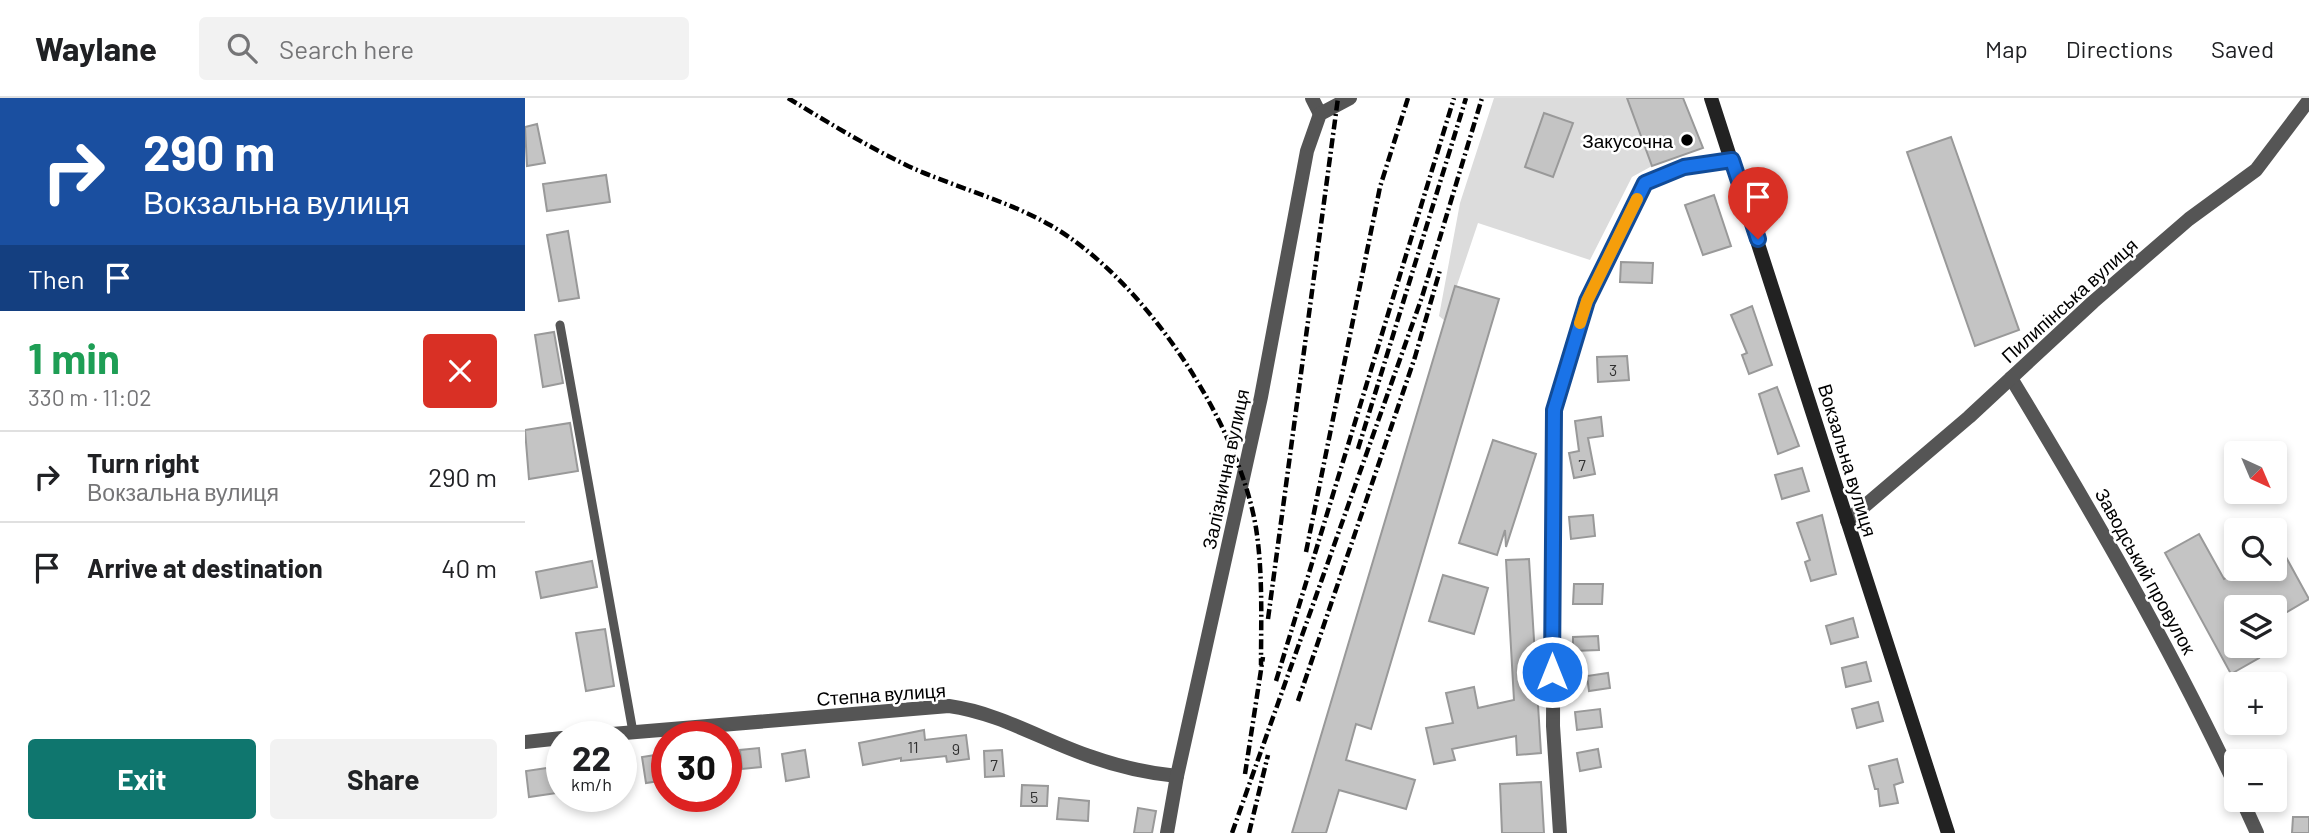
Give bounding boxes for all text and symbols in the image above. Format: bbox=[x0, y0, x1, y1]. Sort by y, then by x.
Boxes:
search box bbox=[199, 17, 689, 80]
text: Waylane bbox=[35, 28, 157, 68]
icon: search bbox=[223, 29, 261, 67]
text: Search here bbox=[279, 33, 414, 64]
text: Map bbox=[1985, 34, 2028, 63]
text: Directions bbox=[2066, 34, 2173, 63]
text: Saved bbox=[2211, 34, 2274, 63]
text: 290 m bbox=[143, 122, 275, 181]
icon: right bbox=[28, 126, 119, 217]
place label: Закусочна bbox=[1582, 129, 1673, 152]
marker: Закусочна bbox=[1679, 132, 1695, 148]
pin bbox=[1728, 167, 1788, 239]
icon: arrive bbox=[1739, 178, 1777, 216]
text: Вокзальна вулиця bbox=[143, 182, 410, 220]
street label: Пилипінська вулиця bbox=[1996, 233, 2142, 367]
icon: arrive bbox=[99, 259, 137, 297]
text: Then bbox=[28, 263, 85, 294]
text: 1 min bbox=[28, 332, 120, 382]
button: close bbox=[423, 334, 497, 408]
house number: 3 bbox=[1609, 360, 1617, 379]
street label: Вокзальна вулиця bbox=[1814, 381, 1882, 539]
text: 330 m · 11:02 bbox=[28, 383, 152, 411]
street label: Залізнична вулиця bbox=[1197, 387, 1253, 551]
north arrow bbox=[2224, 441, 2287, 504]
map controls bbox=[2224, 441, 2287, 812]
text: Turn right bbox=[87, 447, 200, 478]
house number: 7 bbox=[1578, 455, 1586, 474]
icon: right bbox=[28, 458, 66, 496]
text: 290 m bbox=[428, 461, 497, 492]
text: Вокзальна вулиця bbox=[87, 478, 279, 506]
street label: Заводський провулок bbox=[2091, 484, 2202, 659]
button: search bbox=[2224, 518, 2287, 581]
icon: arrive bbox=[28, 549, 66, 587]
text: Arrive at destination bbox=[87, 552, 323, 583]
text: 40 m bbox=[441, 552, 497, 583]
button: layers bbox=[2224, 595, 2287, 658]
position arrow bbox=[1515, 635, 1589, 709]
button: + bbox=[2224, 672, 2287, 735]
street label: Степна вулиця bbox=[816, 678, 946, 710]
speed limit sign: 30 bbox=[651, 721, 742, 812]
text: 22 bbox=[572, 736, 611, 778]
house number: 11 bbox=[907, 737, 919, 756]
button: Exit bbox=[28, 739, 256, 819]
button: Share bbox=[270, 739, 497, 819]
house number: 9 bbox=[952, 739, 960, 758]
button: − bbox=[2224, 749, 2287, 812]
house number: 7 bbox=[990, 755, 998, 774]
text: km/h bbox=[571, 773, 612, 795]
house number: 5 bbox=[1030, 787, 1038, 806]

